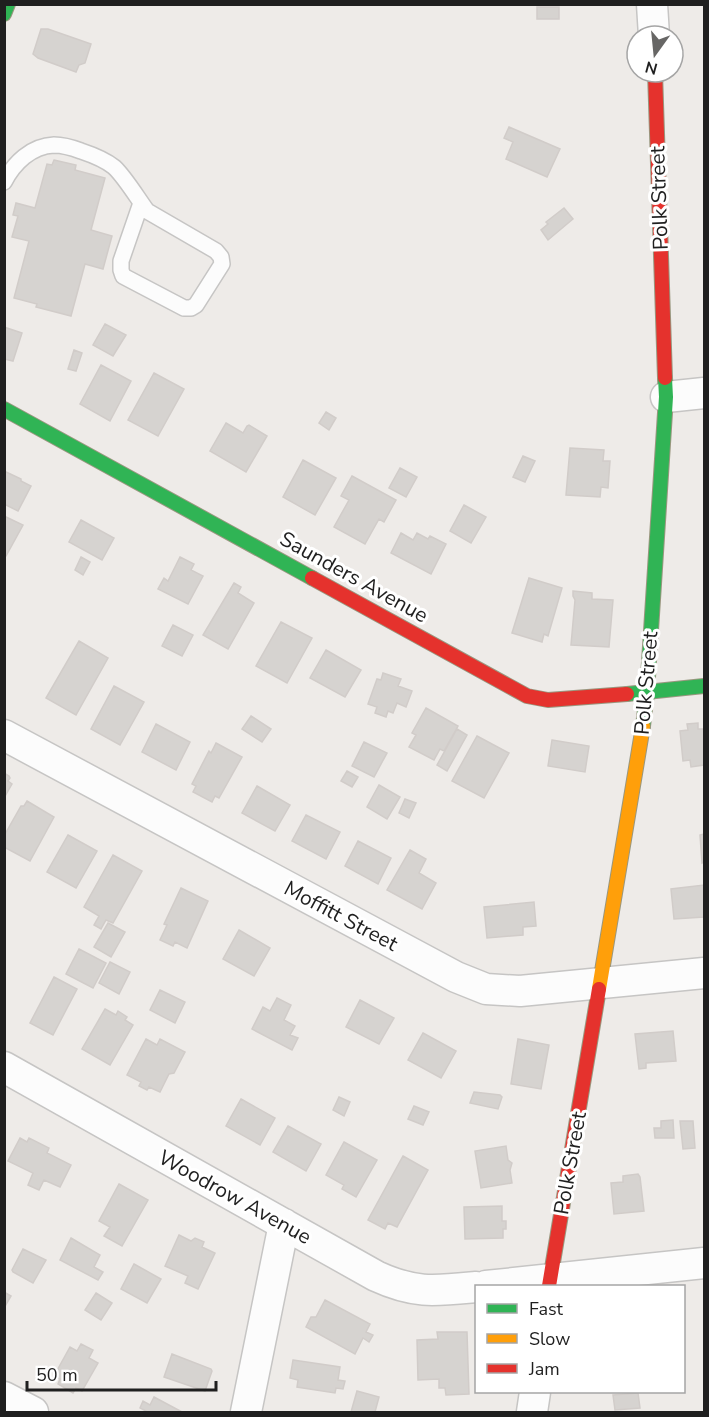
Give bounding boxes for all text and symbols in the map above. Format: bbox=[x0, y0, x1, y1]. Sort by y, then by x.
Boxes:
north arrow bbox=[625, 24, 685, 84]
text: N bbox=[643, 55, 660, 80]
street label: Polk Street bbox=[643, 145, 675, 250]
street label: Saunders Avenue bbox=[275, 525, 433, 629]
street label: Polk Street bbox=[628, 629, 665, 736]
street label: Moffitt Street bbox=[279, 874, 403, 958]
street label: Polk Street bbox=[547, 1109, 593, 1217]
street label: Woodrow Avenue bbox=[153, 1143, 317, 1251]
legend bbox=[475, 1285, 685, 1393]
text: Fast bbox=[529, 1297, 564, 1321]
text: Slow bbox=[529, 1327, 570, 1351]
scale bar bbox=[27, 1354, 216, 1392]
text: Jam bbox=[528, 1357, 560, 1381]
text: 50 m bbox=[36, 1363, 78, 1387]

